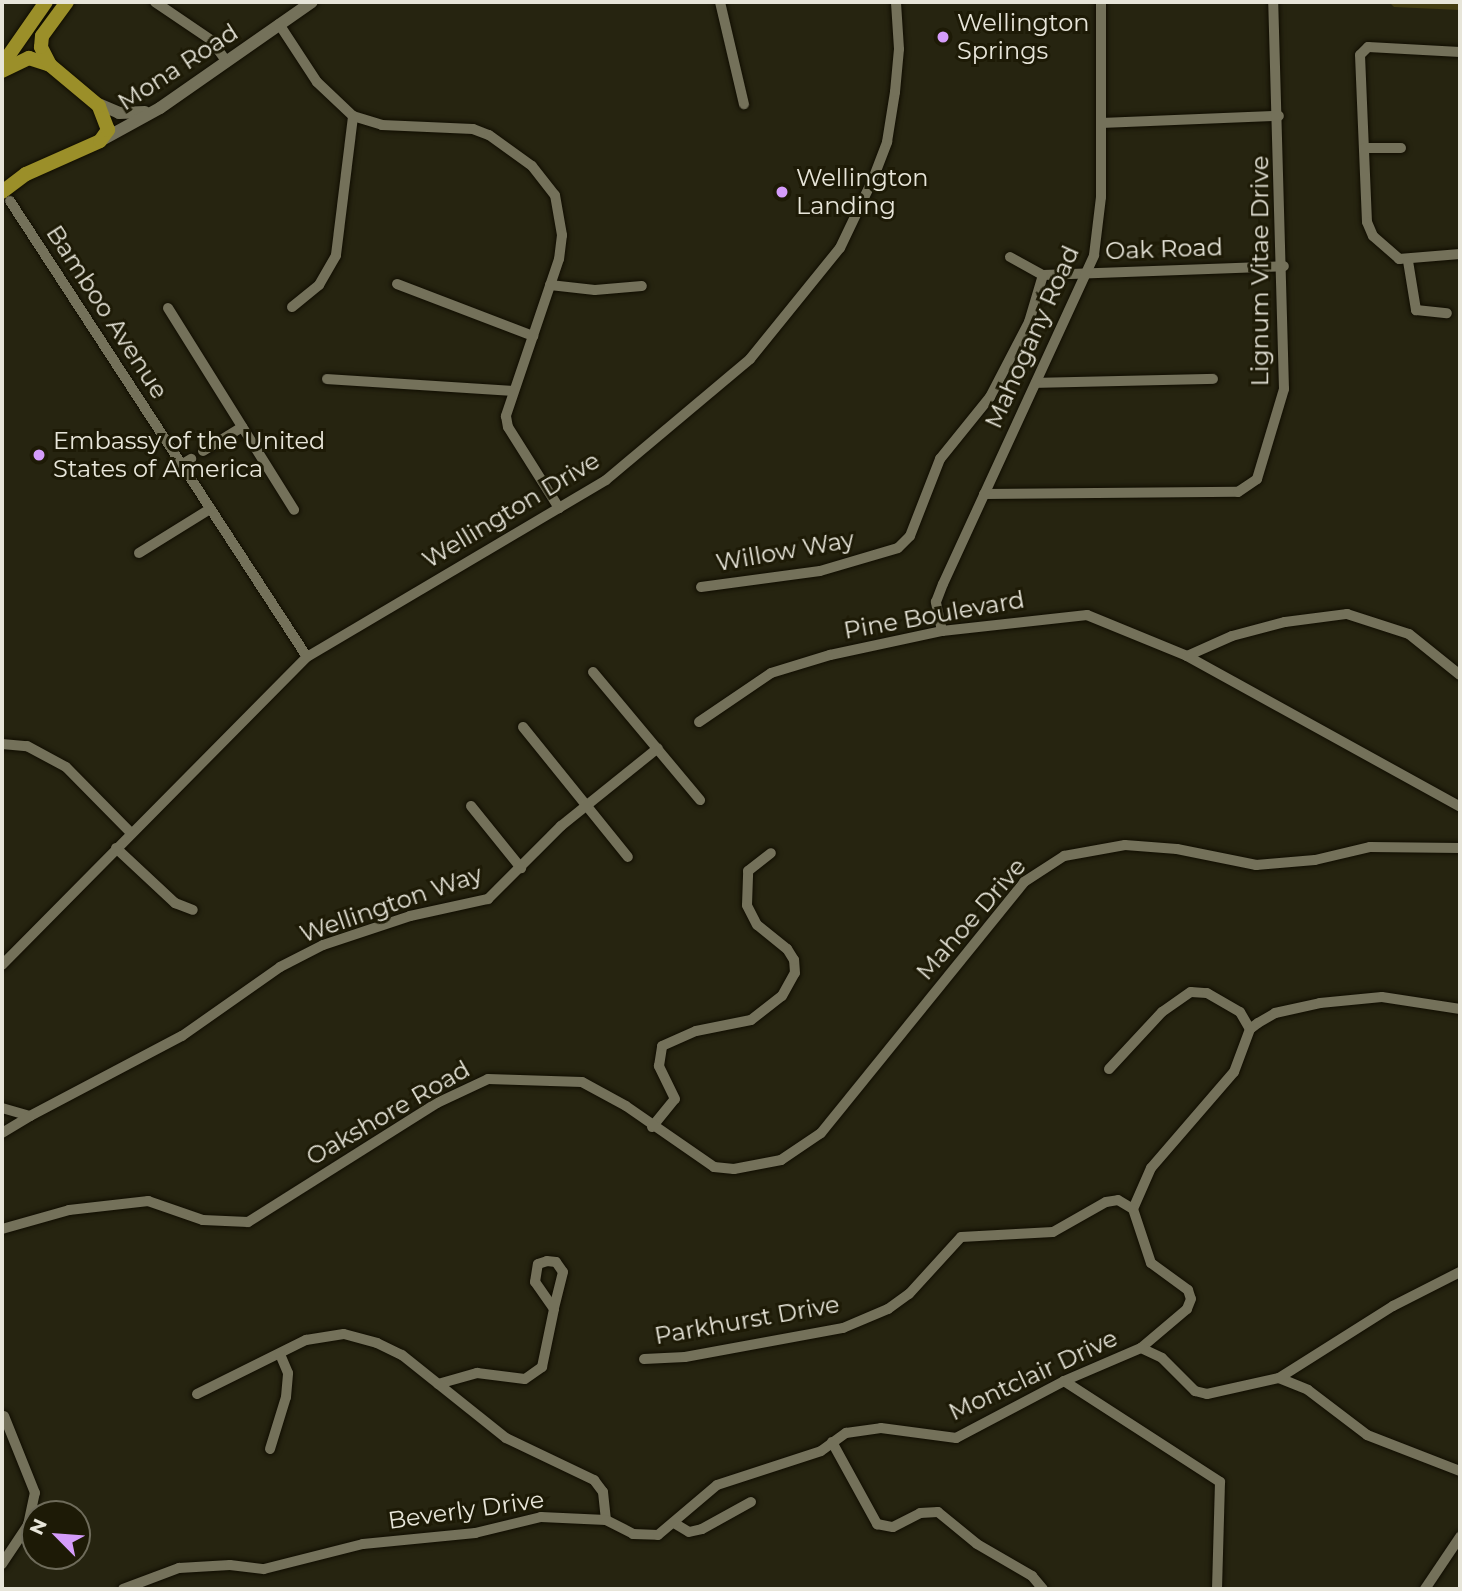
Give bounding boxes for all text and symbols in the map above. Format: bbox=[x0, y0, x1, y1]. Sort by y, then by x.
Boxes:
place label: Wellington Springs bbox=[957, 9, 1089, 65]
street label: Mona Road bbox=[113, 18, 243, 116]
marker: Wellington Springs bbox=[935, 29, 951, 45]
street label: Lignum Vitae Drive bbox=[1246, 156, 1274, 386]
place label: Wellington Landing bbox=[796, 164, 928, 220]
marker: Wellington Landing bbox=[774, 184, 790, 200]
street label: Bamboo Avenue bbox=[40, 220, 174, 404]
street label: Oak Road bbox=[1105, 233, 1223, 265]
street label: Mahogany Road bbox=[979, 241, 1085, 433]
place label: Embassy of the United States of America bbox=[53, 427, 325, 483]
street label: Wellington Drive bbox=[417, 446, 605, 574]
marker: Embassy of the United States of America bbox=[31, 447, 47, 463]
street label: Willow Way bbox=[714, 525, 856, 577]
street label: Pine Boulevard bbox=[841, 585, 1027, 645]
street label: Mahoe Drive bbox=[910, 852, 1032, 986]
street label: Wellington Way bbox=[296, 859, 486, 949]
street label: Oakshore Road bbox=[301, 1055, 475, 1171]
street label: Parkhurst Drive bbox=[652, 1290, 842, 1350]
street label: Montclair Drive bbox=[944, 1323, 1122, 1427]
street label: Beverly Drive bbox=[386, 1485, 546, 1535]
north arrow bbox=[21, 1500, 91, 1570]
text: N bbox=[25, 1515, 52, 1539]

